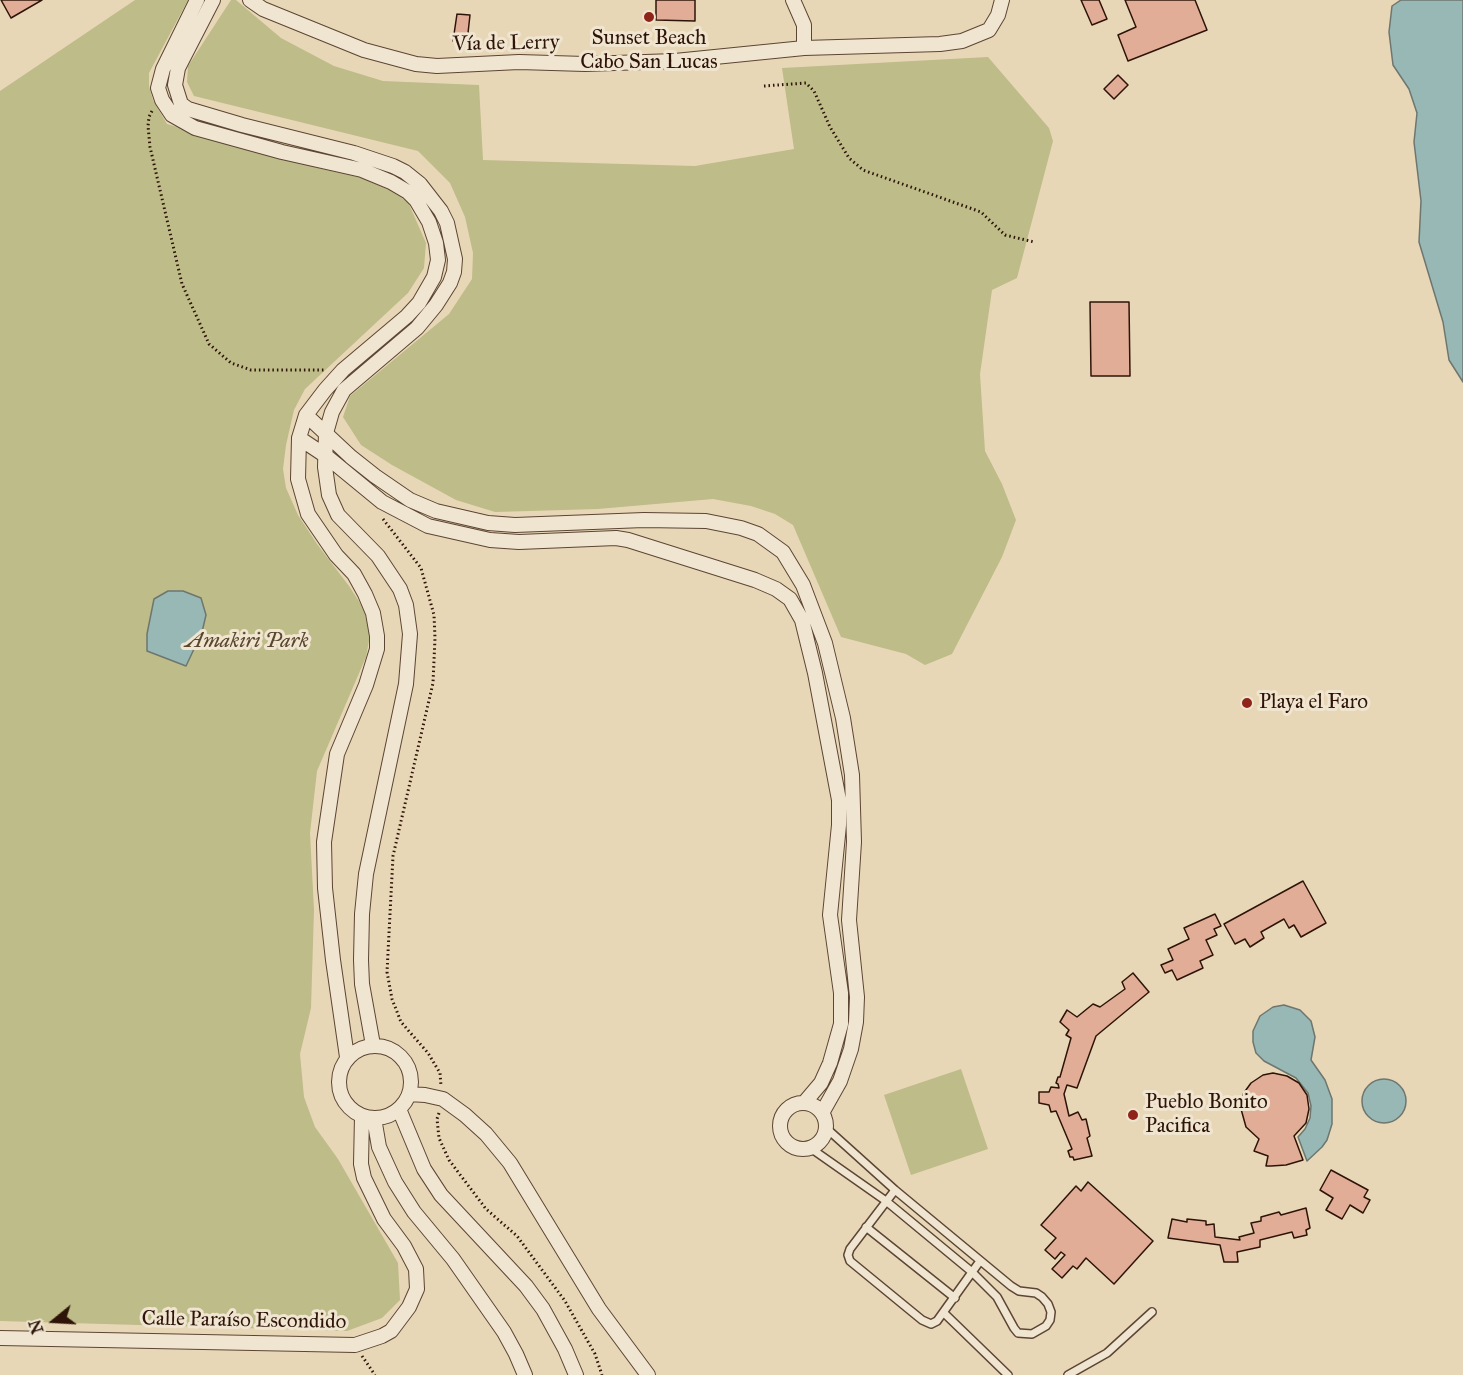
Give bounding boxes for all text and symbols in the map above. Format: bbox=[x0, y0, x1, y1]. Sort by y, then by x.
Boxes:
marker: Sunset Beach Cabo San Lucas bbox=[642, 10, 656, 24]
place label: Sunset Beach Cabo San Lucas bbox=[580, 26, 718, 76]
street label: Vía de Lerry bbox=[452, 30, 560, 58]
park label: Amakiri Park bbox=[185, 629, 309, 655]
place label: Playa el Faro bbox=[1259, 690, 1368, 716]
marker: Playa el Faro bbox=[1240, 696, 1254, 710]
place label: Pueblo Bonito Pacifica bbox=[1145, 1090, 1268, 1140]
marker: Pueblo Bonito Pacifica bbox=[1126, 1108, 1140, 1122]
north arrow bbox=[24, 1291, 84, 1351]
street label: Calle Paraíso Escondido bbox=[141, 1307, 347, 1335]
text: N bbox=[25, 1317, 48, 1336]

